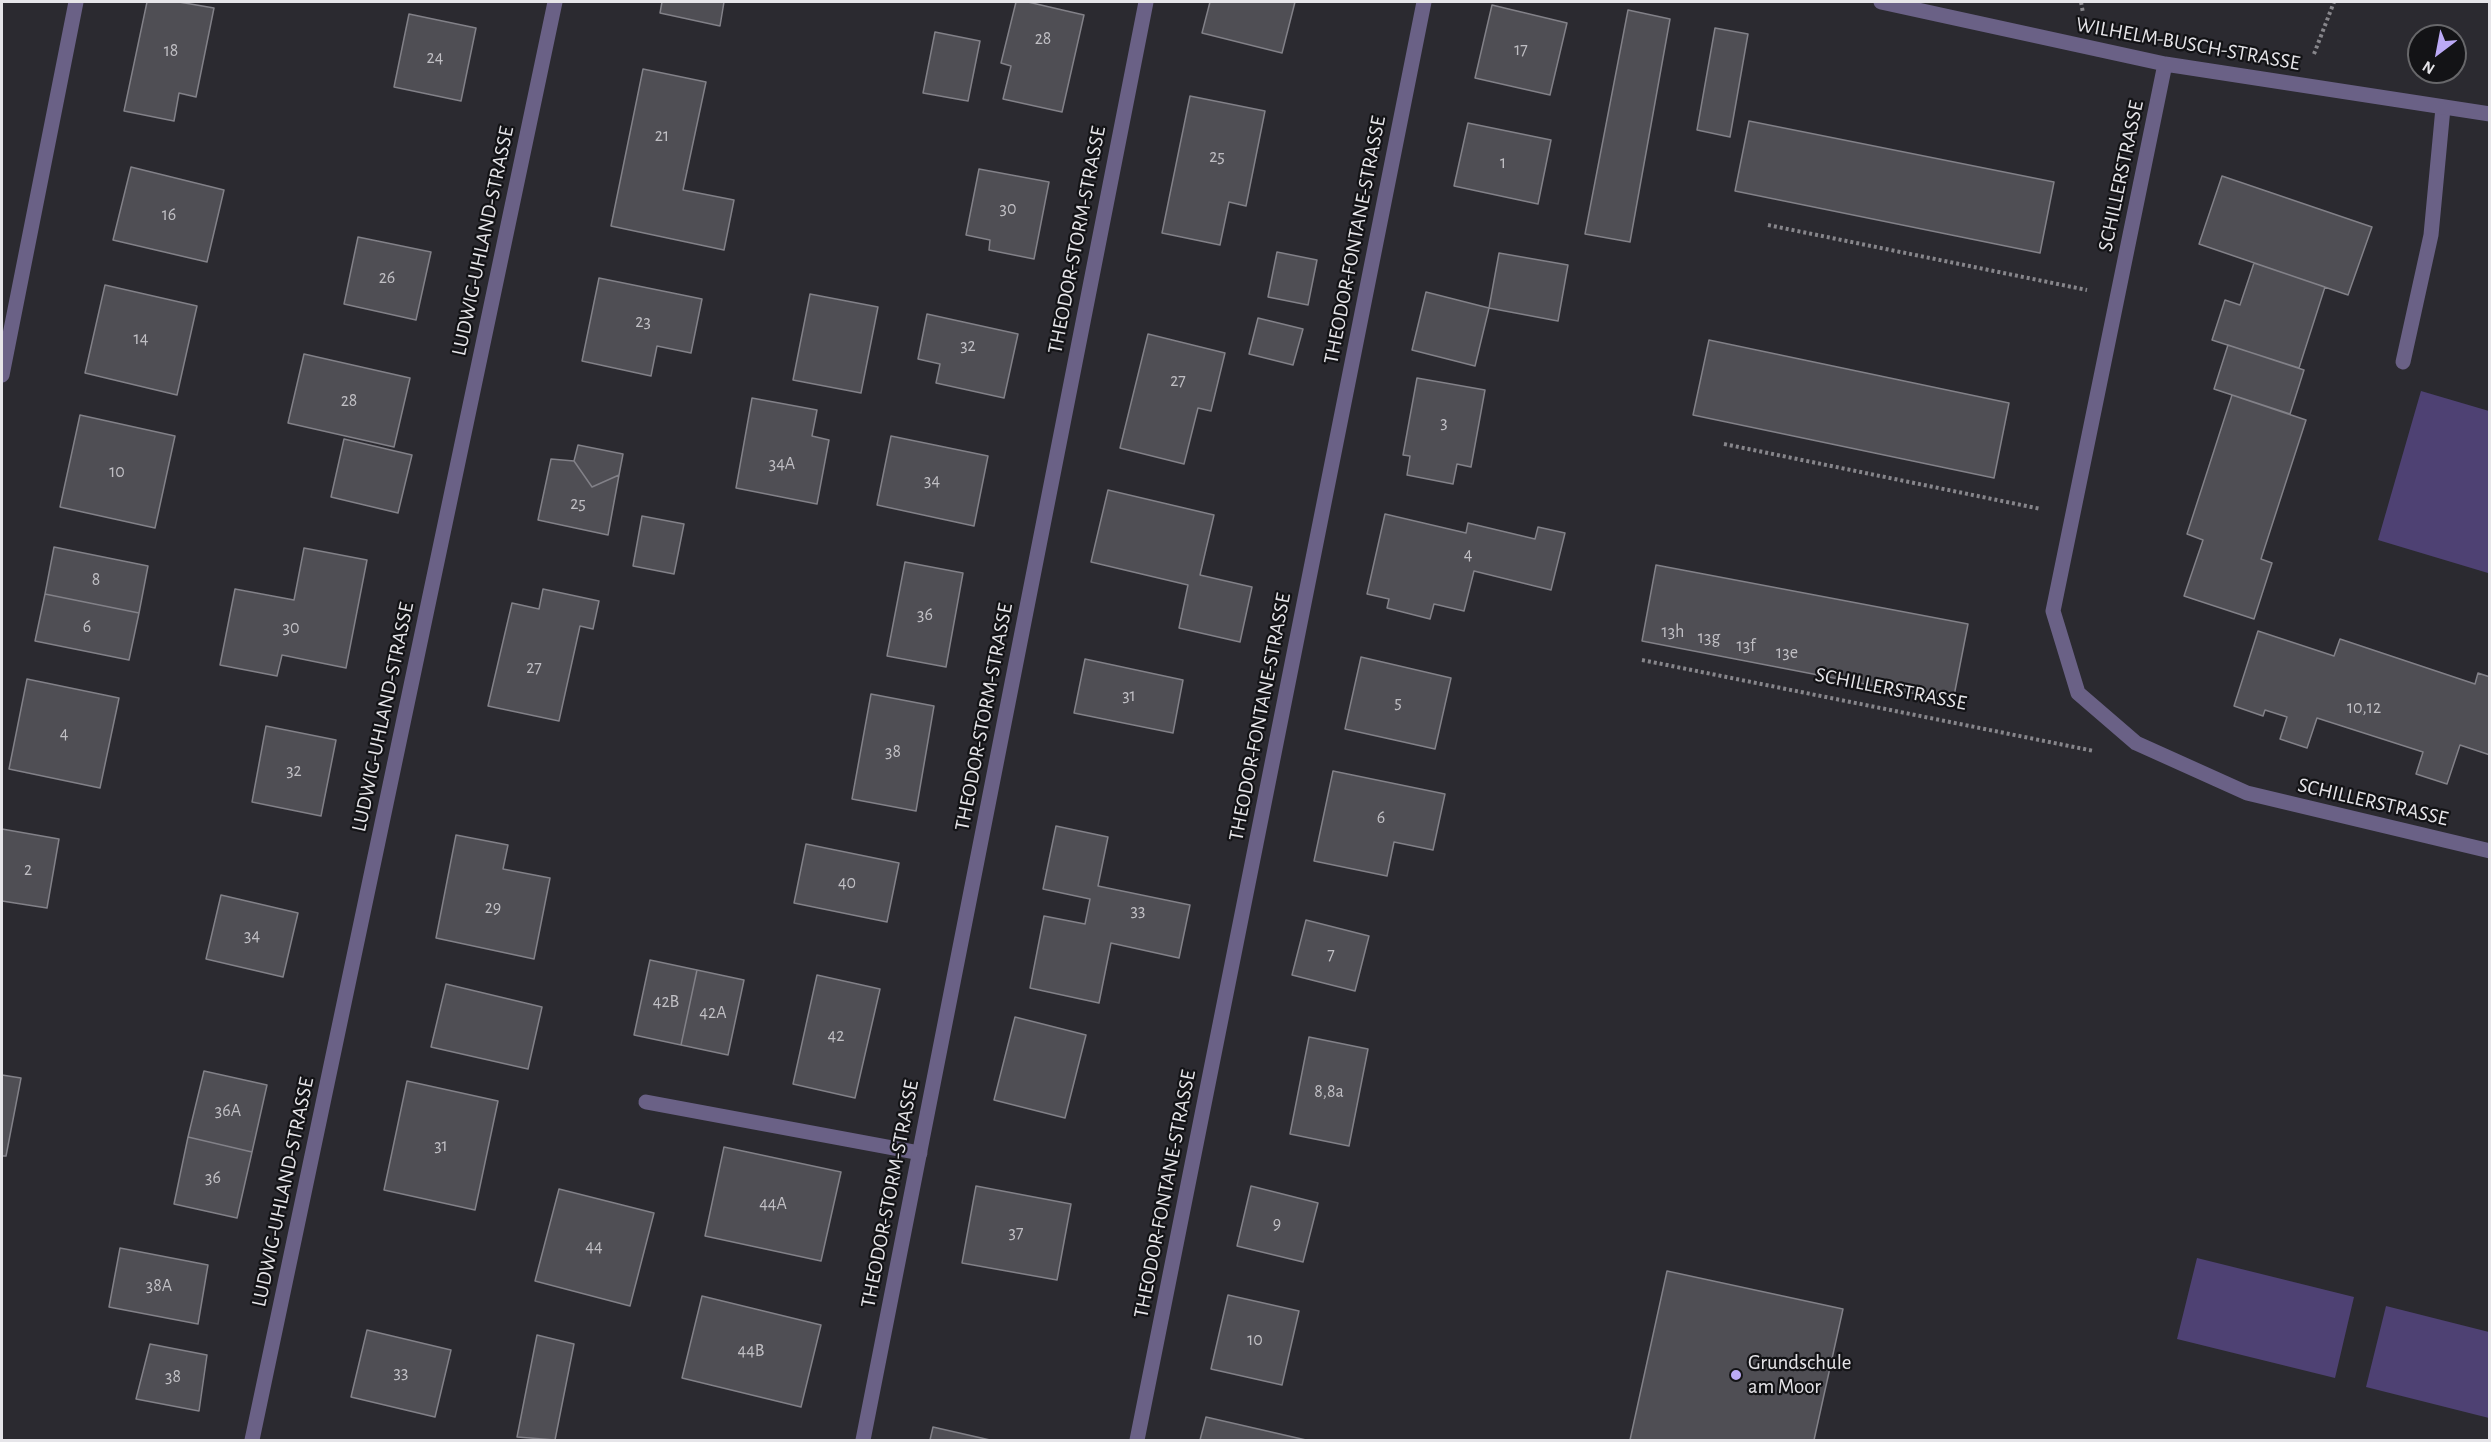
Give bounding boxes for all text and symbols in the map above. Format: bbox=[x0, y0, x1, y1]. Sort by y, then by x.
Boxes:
street label: WILHELM-BUSCH-STRASSE bbox=[2074, 12, 2302, 76]
north arrow bbox=[2407, 24, 2467, 84]
house number: 28 bbox=[1035, 28, 1051, 50]
house number: 17 bbox=[1514, 39, 1528, 61]
house number: 18 bbox=[164, 40, 178, 62]
house number: 24 bbox=[427, 47, 443, 69]
text: N bbox=[2420, 58, 2437, 77]
street label: SCHILLERSTRASSE bbox=[2093, 98, 2149, 254]
street label: THEODOR-FONTANE-STRASSE bbox=[1319, 114, 1391, 366]
street label: LUDWIG-UHLAND-STRASSE bbox=[446, 124, 520, 358]
street label: THEODOR-STORM-STRASSE bbox=[1043, 124, 1111, 356]
house number: 21 bbox=[655, 125, 669, 147]
house number: 25 bbox=[1209, 146, 1225, 168]
house number: 1 bbox=[1500, 152, 1506, 174]
house number: 30 bbox=[1000, 198, 1016, 220]
house number: 16 bbox=[162, 204, 176, 226]
house number: 26 bbox=[379, 267, 395, 289]
house number: 23 bbox=[635, 311, 651, 333]
house number: 14 bbox=[134, 328, 148, 350]
house number: 32 bbox=[960, 335, 976, 357]
house number: 27 bbox=[1170, 370, 1186, 392]
house number: 28 bbox=[341, 390, 357, 412]
house number: 3 bbox=[1440, 412, 1448, 434]
house number: 34A bbox=[769, 453, 795, 475]
house number: 10 bbox=[109, 461, 125, 483]
house number: 34 bbox=[924, 470, 940, 492]
house number: 25 bbox=[570, 493, 586, 515]
house number: 4 bbox=[1464, 544, 1472, 566]
house number: 8 bbox=[92, 569, 100, 591]
street label: THEODOR-FONTANE-STRASSE bbox=[1224, 591, 1296, 843]
street label: LUDWIG-UHLAND-STRASSE bbox=[346, 600, 420, 834]
street label: THEODOR-STORM-STRASSE bbox=[950, 601, 1018, 833]
house number: 36 bbox=[917, 604, 933, 626]
house number: 6 bbox=[83, 616, 91, 638]
house number: 30 bbox=[283, 617, 299, 639]
house number: 13h bbox=[1662, 621, 1684, 643]
house number: 13g bbox=[1698, 627, 1720, 649]
house number: 13f bbox=[1736, 635, 1756, 657]
house number: 13e bbox=[1776, 642, 1798, 664]
house number: 27 bbox=[526, 657, 542, 679]
street label: SCHILLERSTRASSE bbox=[1813, 662, 1969, 716]
house number: 31 bbox=[1122, 685, 1136, 707]
house number: 5 bbox=[1394, 692, 1402, 714]
house number: 10,12 bbox=[2347, 697, 2381, 719]
house number: 4 bbox=[60, 723, 68, 745]
house number: 38 bbox=[885, 741, 901, 763]
house number: 32 bbox=[286, 760, 302, 782]
street label: SCHILLERSTRASSE bbox=[2295, 772, 2451, 832]
house number: 6 bbox=[1377, 807, 1385, 829]
house number: 2 bbox=[24, 859, 32, 881]
house number: 40 bbox=[838, 872, 856, 894]
house number: 29 bbox=[485, 897, 501, 919]
house number: 33 bbox=[1131, 900, 1145, 922]
house number: 34 bbox=[244, 925, 260, 947]
house number: 7 bbox=[1327, 944, 1335, 966]
house number: 42B bbox=[653, 991, 679, 1013]
house number: 42A bbox=[699, 1002, 727, 1024]
house number: 42 bbox=[828, 1025, 844, 1047]
street label: THEODOR-FONTANE-STRASSE bbox=[1129, 1068, 1201, 1320]
street label: LUDWIG-UHLAND-STRASSE bbox=[246, 1075, 320, 1309]
street label: THEODOR-STORM-STRASSE bbox=[856, 1078, 924, 1310]
house number: 8,8a bbox=[1314, 1081, 1344, 1103]
house number: 36A bbox=[215, 1100, 241, 1122]
house number: 31 bbox=[434, 1135, 448, 1157]
house number: 36 bbox=[205, 1167, 221, 1189]
house number: 44A bbox=[759, 1193, 787, 1215]
house number: 9 bbox=[1273, 1213, 1281, 1235]
house number: 37 bbox=[1009, 1222, 1023, 1244]
house number: 44 bbox=[585, 1236, 603, 1258]
house number: 38A bbox=[146, 1275, 172, 1297]
house number: 10 bbox=[1247, 1329, 1263, 1351]
house number: 44B bbox=[738, 1340, 764, 1362]
place label: Grundschule am Moor bbox=[1748, 1350, 1852, 1400]
house number: 33 bbox=[394, 1362, 408, 1384]
house number: 38 bbox=[165, 1366, 181, 1388]
marker: Grundschule am Moor bbox=[1729, 1368, 1743, 1382]

